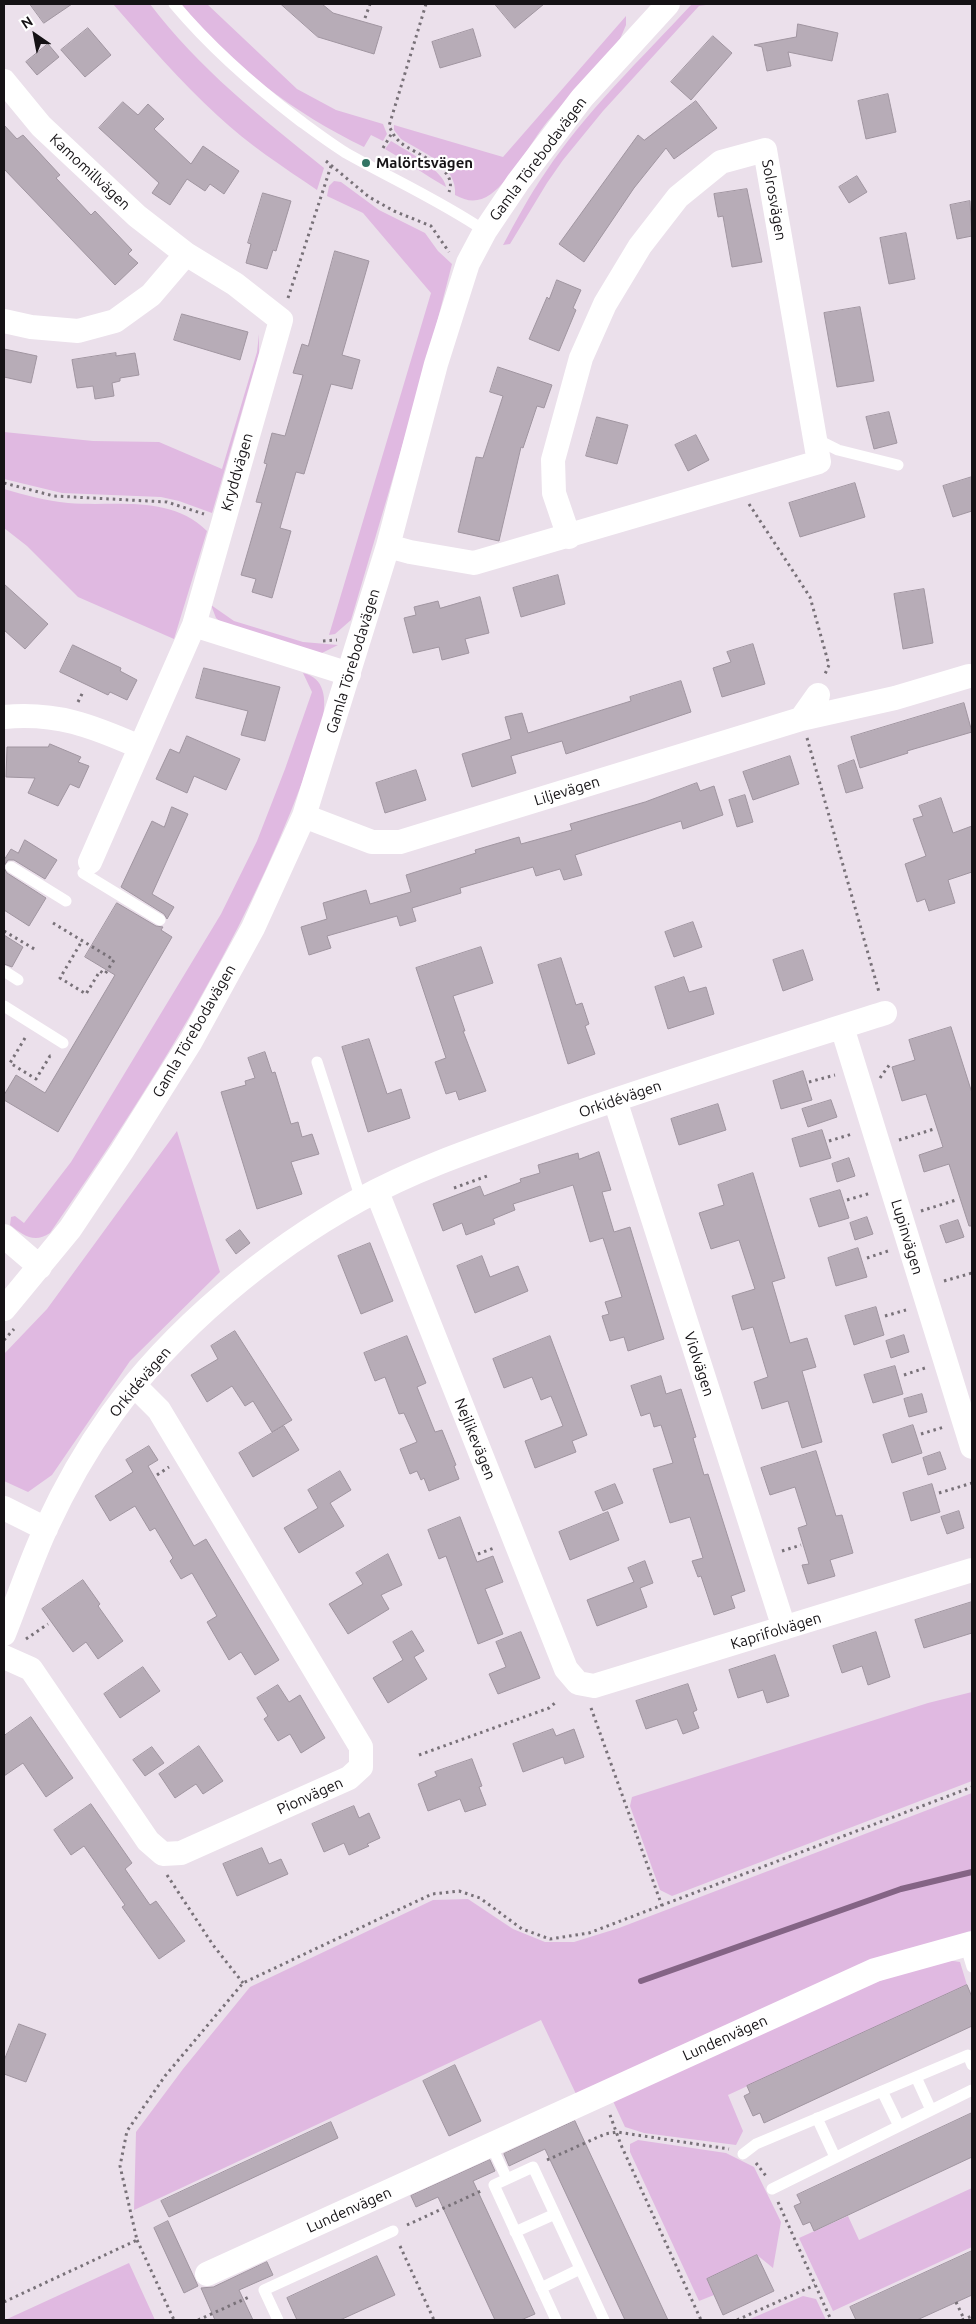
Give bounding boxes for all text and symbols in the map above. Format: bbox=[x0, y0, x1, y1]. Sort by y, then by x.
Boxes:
north arrow bbox=[10, 10, 60, 60]
text: N bbox=[18, 13, 36, 32]
street label: Gamla Törebodavägen bbox=[486, 93, 590, 225]
street label: Kamomillvägen bbox=[46, 130, 134, 214]
place label: Malörtsvägen bbox=[376, 154, 473, 172]
marker: Malörtsvägen bbox=[360, 157, 372, 169]
street label: Solrosvägen bbox=[758, 158, 790, 242]
street label: Kryddvägen bbox=[217, 431, 257, 513]
street label: Gamla Törebodavägen bbox=[322, 586, 384, 736]
street label: Liljevägen bbox=[532, 773, 602, 809]
street label: Gamla Törebodavägen bbox=[149, 961, 239, 1101]
street label: Orkidévägen bbox=[576, 1076, 664, 1122]
street label: Lupinvägen bbox=[887, 1197, 927, 1277]
street label: Violvägen bbox=[680, 1329, 718, 1399]
street label: Orkidévägen bbox=[105, 1343, 175, 1421]
street label: Nejlikevägen bbox=[450, 1396, 500, 1482]
street label: Kaprifolvägen bbox=[729, 1609, 823, 1653]
street label: Pionvägen bbox=[274, 1773, 346, 1819]
street label: Lundenvägen bbox=[680, 2011, 770, 2065]
street label: Lundenvägen bbox=[304, 2183, 394, 2237]

